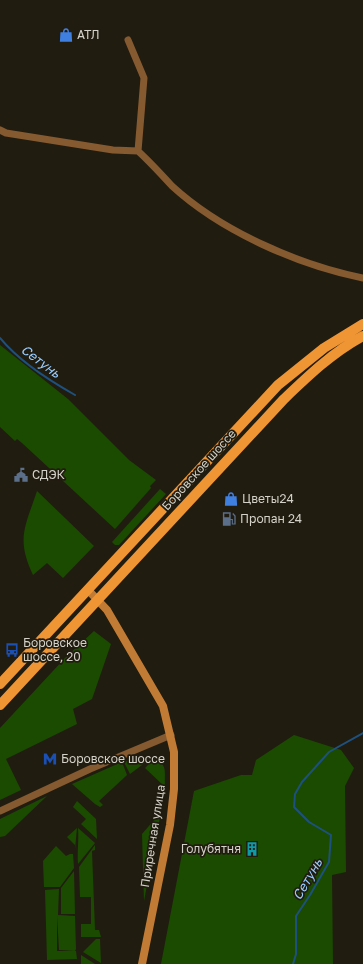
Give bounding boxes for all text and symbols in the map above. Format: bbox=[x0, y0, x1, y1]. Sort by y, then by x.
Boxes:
shop icon: АТЛ bbox=[58, 27, 74, 43]
place label: АТЛ bbox=[77, 27, 100, 42]
water label: Сетунь bbox=[18, 341, 65, 382]
street label: Боровское шоссе bbox=[158, 426, 239, 513]
public building icon: СДЭК bbox=[13, 467, 29, 483]
place label: СДЭК bbox=[32, 467, 66, 482]
shop icon: Цветы24 bbox=[223, 491, 239, 507]
place label: Цветы24 bbox=[242, 491, 294, 506]
fuel station icon: Пропан 24 bbox=[221, 511, 237, 527]
place label: Пропан 24 bbox=[240, 511, 302, 526]
place label: Боровское шоссе, 20 bbox=[23, 635, 87, 664]
bus stop icon: Боровское шоссе, 20 bbox=[4, 642, 20, 658]
metro station icon: Боровское шоссе bbox=[42, 751, 58, 767]
place label: Боровское шоссе bbox=[61, 751, 165, 766]
street label: Приречная улица bbox=[137, 783, 168, 888]
place label: Голубятня bbox=[181, 841, 241, 856]
building icon: Голубятня bbox=[244, 841, 260, 857]
water label: Сетунь bbox=[289, 855, 326, 902]

